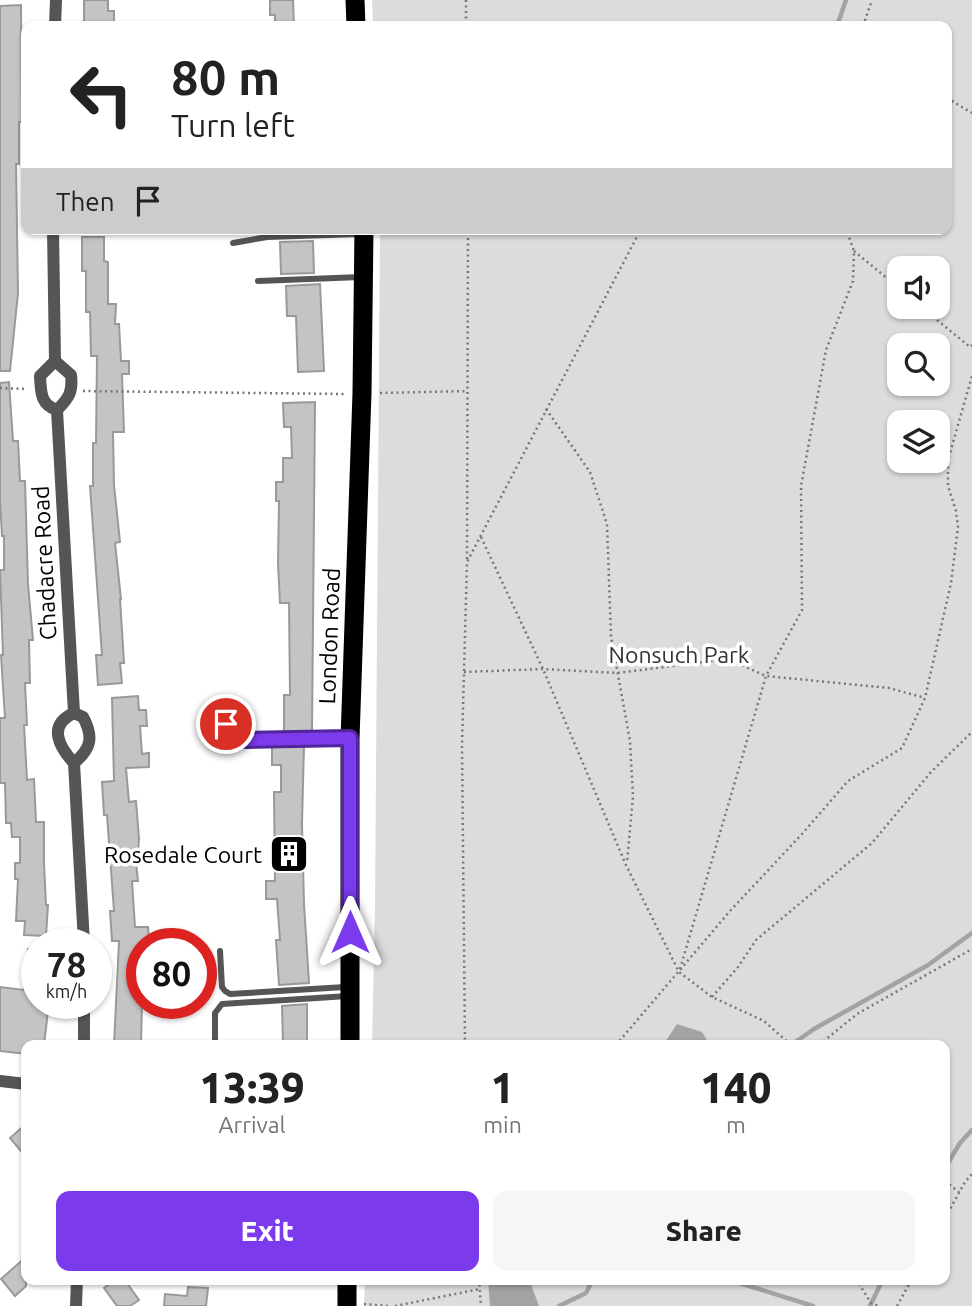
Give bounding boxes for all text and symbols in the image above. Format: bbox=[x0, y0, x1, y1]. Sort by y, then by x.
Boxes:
icon: left bbox=[56, 49, 147, 140]
text: 80 m bbox=[171, 49, 280, 104]
text: Turn left bbox=[171, 107, 295, 143]
icon: arrive bbox=[129, 182, 167, 220]
text: Then bbox=[56, 187, 115, 216]
map controls bbox=[887, 256, 950, 473]
button: sound bbox=[887, 256, 950, 319]
button: search bbox=[887, 333, 950, 396]
button: layers bbox=[887, 410, 950, 473]
street label: Chadacre Road bbox=[27, 485, 61, 641]
street label: London Road bbox=[314, 567, 344, 705]
park label: Nonsuch Park bbox=[609, 642, 750, 667]
pin bbox=[196, 694, 256, 754]
icon: arrive bbox=[207, 705, 245, 743]
building icon: Rosedale Court bbox=[268, 833, 310, 875]
place label: Rosedale Court bbox=[104, 842, 262, 867]
position arrow bbox=[313, 895, 387, 969]
speed limit sign: 80 bbox=[126, 928, 217, 1019]
text: 78 bbox=[47, 944, 86, 984]
text: km/h bbox=[46, 981, 87, 1001]
text: 13:39 bbox=[200, 1064, 305, 1111]
text: 1 bbox=[491, 1064, 514, 1111]
text: 140 bbox=[700, 1064, 771, 1111]
text: Arrival bbox=[219, 1112, 286, 1137]
text: min bbox=[483, 1112, 522, 1137]
text: m bbox=[726, 1112, 746, 1137]
button: Exit bbox=[56, 1191, 479, 1271]
button: Share bbox=[493, 1191, 915, 1271]

